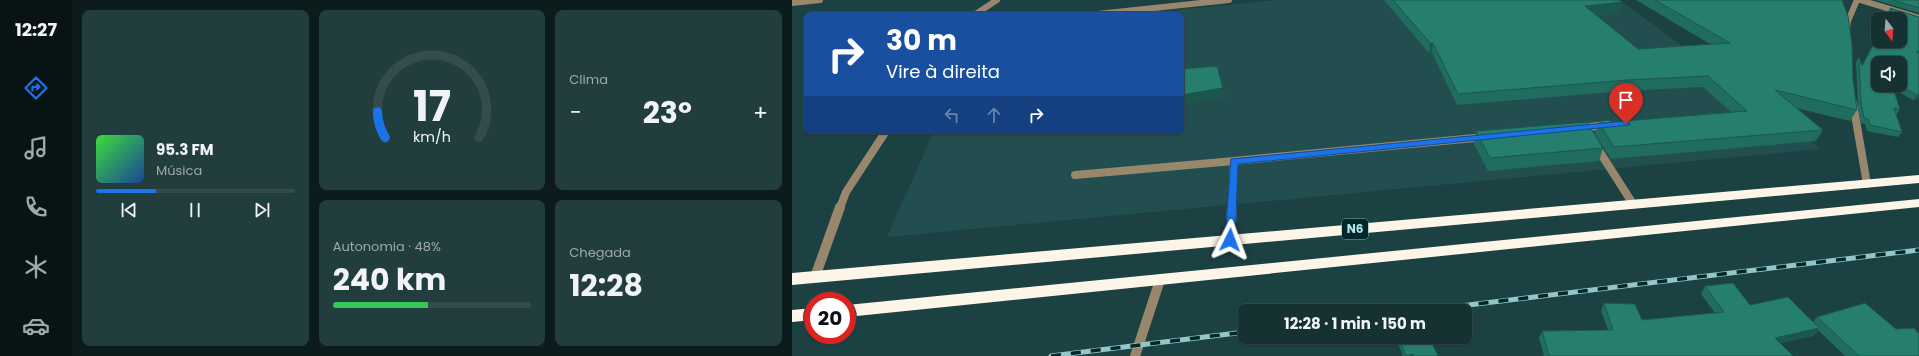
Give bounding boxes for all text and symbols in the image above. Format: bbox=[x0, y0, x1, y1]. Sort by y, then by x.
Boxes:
north arrow bbox=[1871, 12, 1907, 48]
map controls bbox=[1871, 12, 1907, 92]
text: 12:27 bbox=[15, 17, 57, 42]
text: 30 m bbox=[886, 21, 957, 60]
icon: right bbox=[820, 28, 872, 80]
button: sound bbox=[1871, 56, 1907, 92]
text: Vire à direita bbox=[886, 59, 1000, 84]
text: Clima bbox=[569, 70, 608, 89]
icon: directions bbox=[22, 74, 50, 102]
text: 17 bbox=[413, 77, 451, 136]
pin bbox=[1609, 83, 1643, 124]
icon: arrive bbox=[1615, 89, 1637, 111]
text: 23° bbox=[643, 91, 692, 134]
text: − bbox=[569, 97, 581, 128]
text: + bbox=[753, 97, 768, 128]
icon: left bbox=[941, 104, 963, 126]
icon: ahead bbox=[983, 104, 1005, 126]
icon: right bbox=[1025, 104, 1047, 126]
text: km/h bbox=[413, 126, 451, 146]
icon: music bbox=[22, 134, 50, 162]
text: 95.3 FM bbox=[156, 139, 213, 160]
text: Música bbox=[156, 161, 202, 180]
icon: phone bbox=[22, 193, 50, 221]
icon: previous bbox=[118, 199, 140, 221]
icon: pause bbox=[184, 199, 206, 221]
icon: next bbox=[251, 199, 273, 221]
position arrow bbox=[1209, 219, 1251, 261]
road number: N6 bbox=[1342, 219, 1368, 239]
text: Autonomia · 48% bbox=[333, 237, 441, 256]
text: Chegada bbox=[569, 243, 631, 262]
icon: climate bbox=[22, 253, 50, 281]
text: 240 km bbox=[333, 258, 446, 301]
text: 12:28 bbox=[569, 264, 643, 307]
speed limit sign: 20 bbox=[804, 292, 856, 344]
icon: car bbox=[22, 312, 50, 340]
text: 12:28 · 1 min · 150 m bbox=[1284, 313, 1426, 334]

